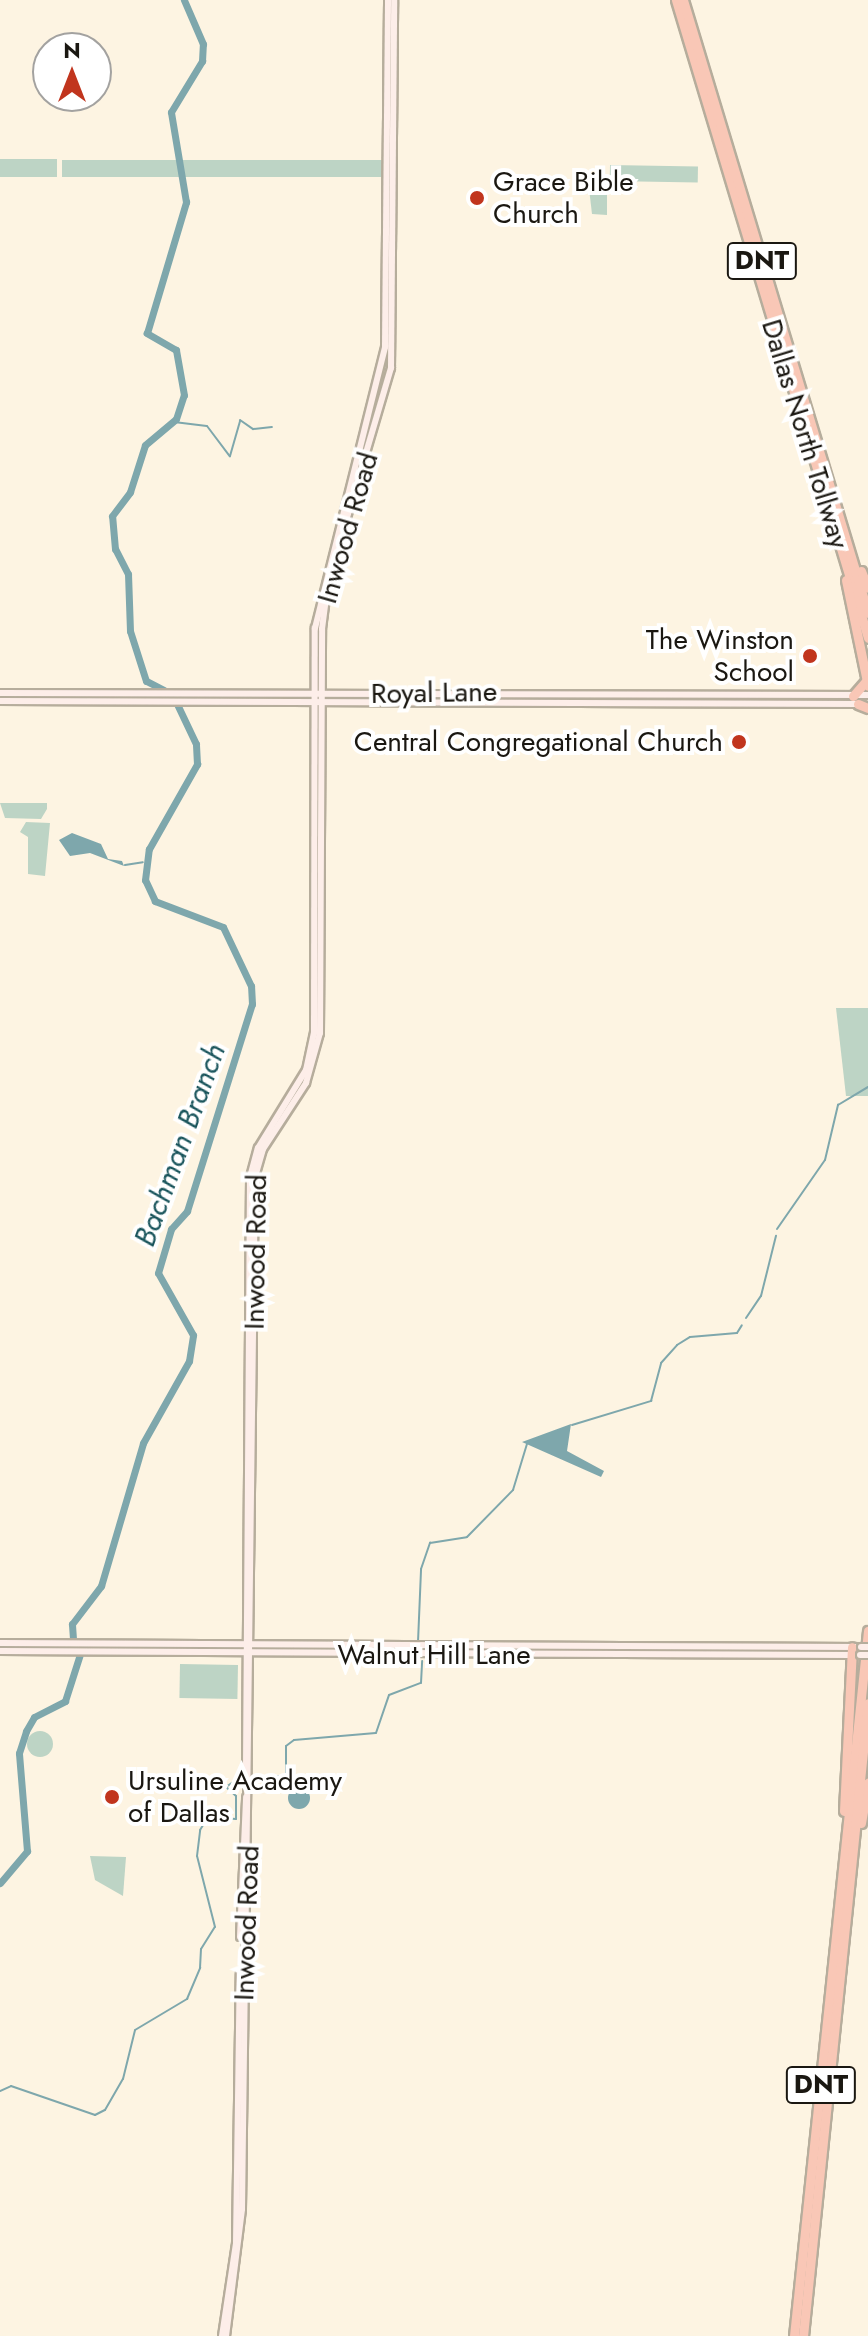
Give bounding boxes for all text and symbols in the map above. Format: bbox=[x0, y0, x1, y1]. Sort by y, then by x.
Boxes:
north arrow bbox=[32, 32, 112, 112]
text: N bbox=[63, 34, 81, 66]
place label: Grace Bible Church bbox=[493, 165, 634, 231]
marker: Grace Bible Church bbox=[468, 189, 486, 207]
road number: DNT bbox=[726, 239, 798, 283]
street label: Dallas North Tollway bbox=[754, 315, 856, 553]
street label: Inwood Road bbox=[310, 449, 386, 607]
place label: The Winston School bbox=[646, 623, 794, 689]
marker: The Winston School bbox=[801, 647, 819, 665]
street label: Royal Lane bbox=[371, 675, 497, 711]
place label: Central Congregational Church bbox=[354, 725, 723, 759]
marker: Central Congregational Church bbox=[730, 733, 748, 751]
water label: Bachman Branch bbox=[127, 1039, 233, 1251]
street label: Inwood Road bbox=[238, 1174, 274, 1330]
street label: Walnut Hill Lane bbox=[337, 1638, 531, 1672]
place label: Ursuline Academy of Dallas bbox=[128, 1764, 342, 1830]
marker: Ursuline Academy of Dallas bbox=[103, 1788, 121, 1806]
street label: Inwood Road bbox=[227, 1845, 267, 2001]
road number: DNT bbox=[785, 2063, 857, 2107]

